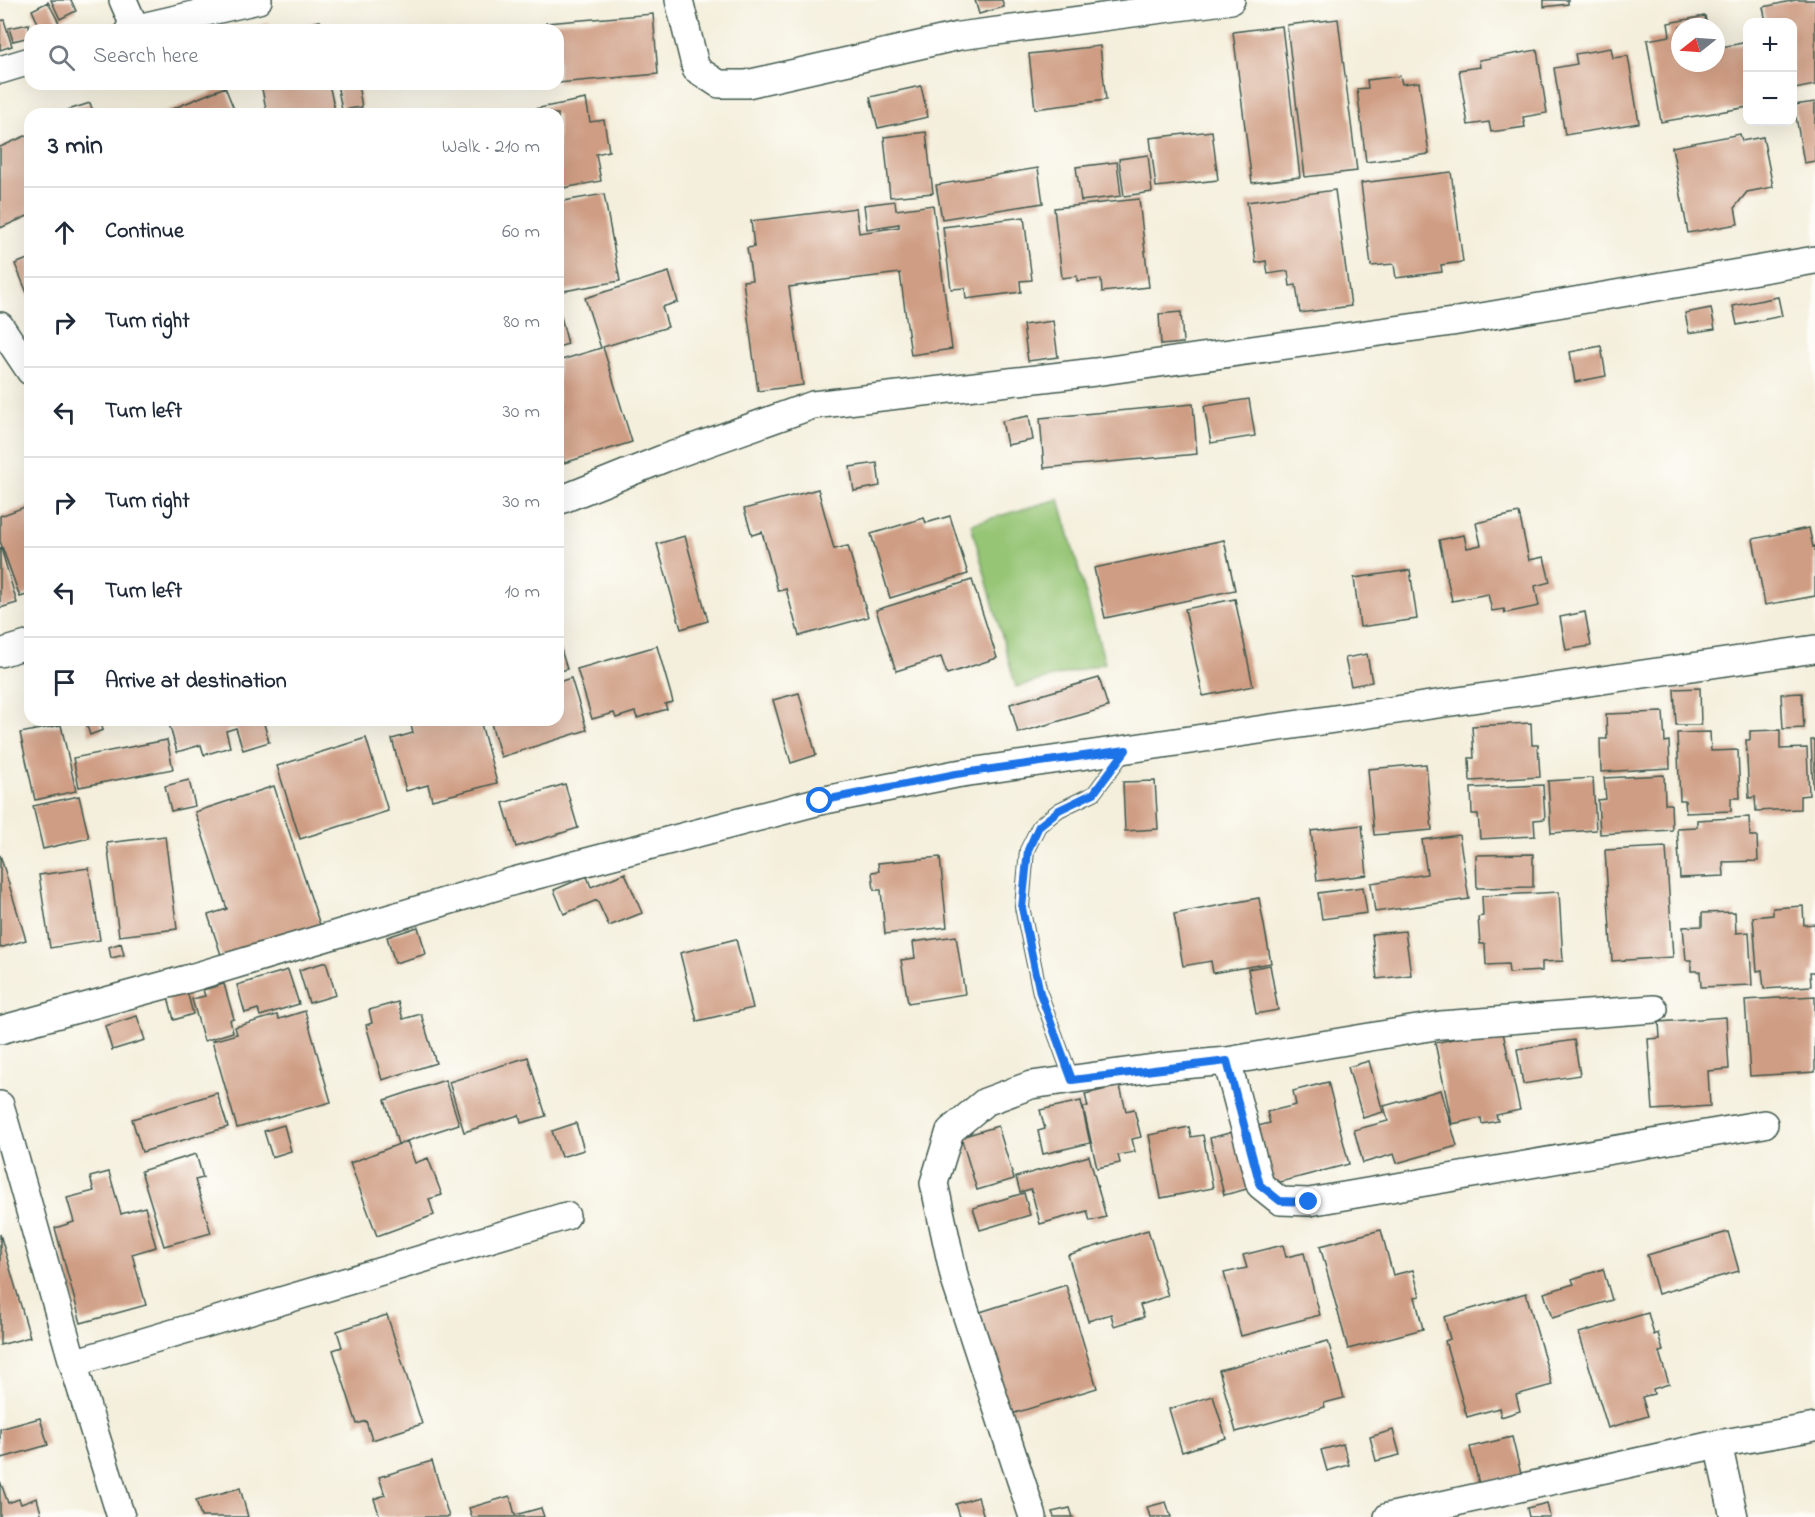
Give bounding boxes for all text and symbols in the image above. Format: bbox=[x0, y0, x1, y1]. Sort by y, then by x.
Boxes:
north arrow bbox=[1671, 18, 1725, 72]
map controls bbox=[1743, 18, 1797, 126]
button: + bbox=[1743, 18, 1797, 72]
search box bbox=[24, 24, 564, 90]
icon: search bbox=[45, 41, 78, 74]
text: Search here bbox=[93, 41, 198, 73]
button: − bbox=[1743, 72, 1797, 126]
text: 3 min bbox=[48, 128, 103, 166]
text: Walk · 210 m bbox=[442, 133, 540, 162]
icon: ahead bbox=[48, 216, 81, 249]
text: Continue bbox=[105, 216, 184, 248]
text: 60 m bbox=[502, 218, 540, 247]
icon: right bbox=[48, 306, 81, 339]
text: Turn right bbox=[105, 306, 190, 338]
text: 80 m bbox=[503, 308, 540, 337]
icon: left bbox=[48, 396, 81, 429]
text: Turn left bbox=[105, 396, 182, 428]
text: 30 m bbox=[503, 398, 540, 427]
icon: right bbox=[48, 486, 81, 519]
text: Turn right bbox=[105, 486, 190, 518]
text: 30 m bbox=[503, 488, 540, 517]
icon: left bbox=[48, 576, 81, 609]
text: Turn left bbox=[105, 576, 182, 608]
text: 10 m bbox=[504, 578, 540, 607]
icon: arrive bbox=[48, 666, 81, 699]
text: Arrive at destination bbox=[105, 666, 287, 698]
route start bbox=[806, 787, 832, 813]
route end bbox=[1295, 1188, 1321, 1214]

